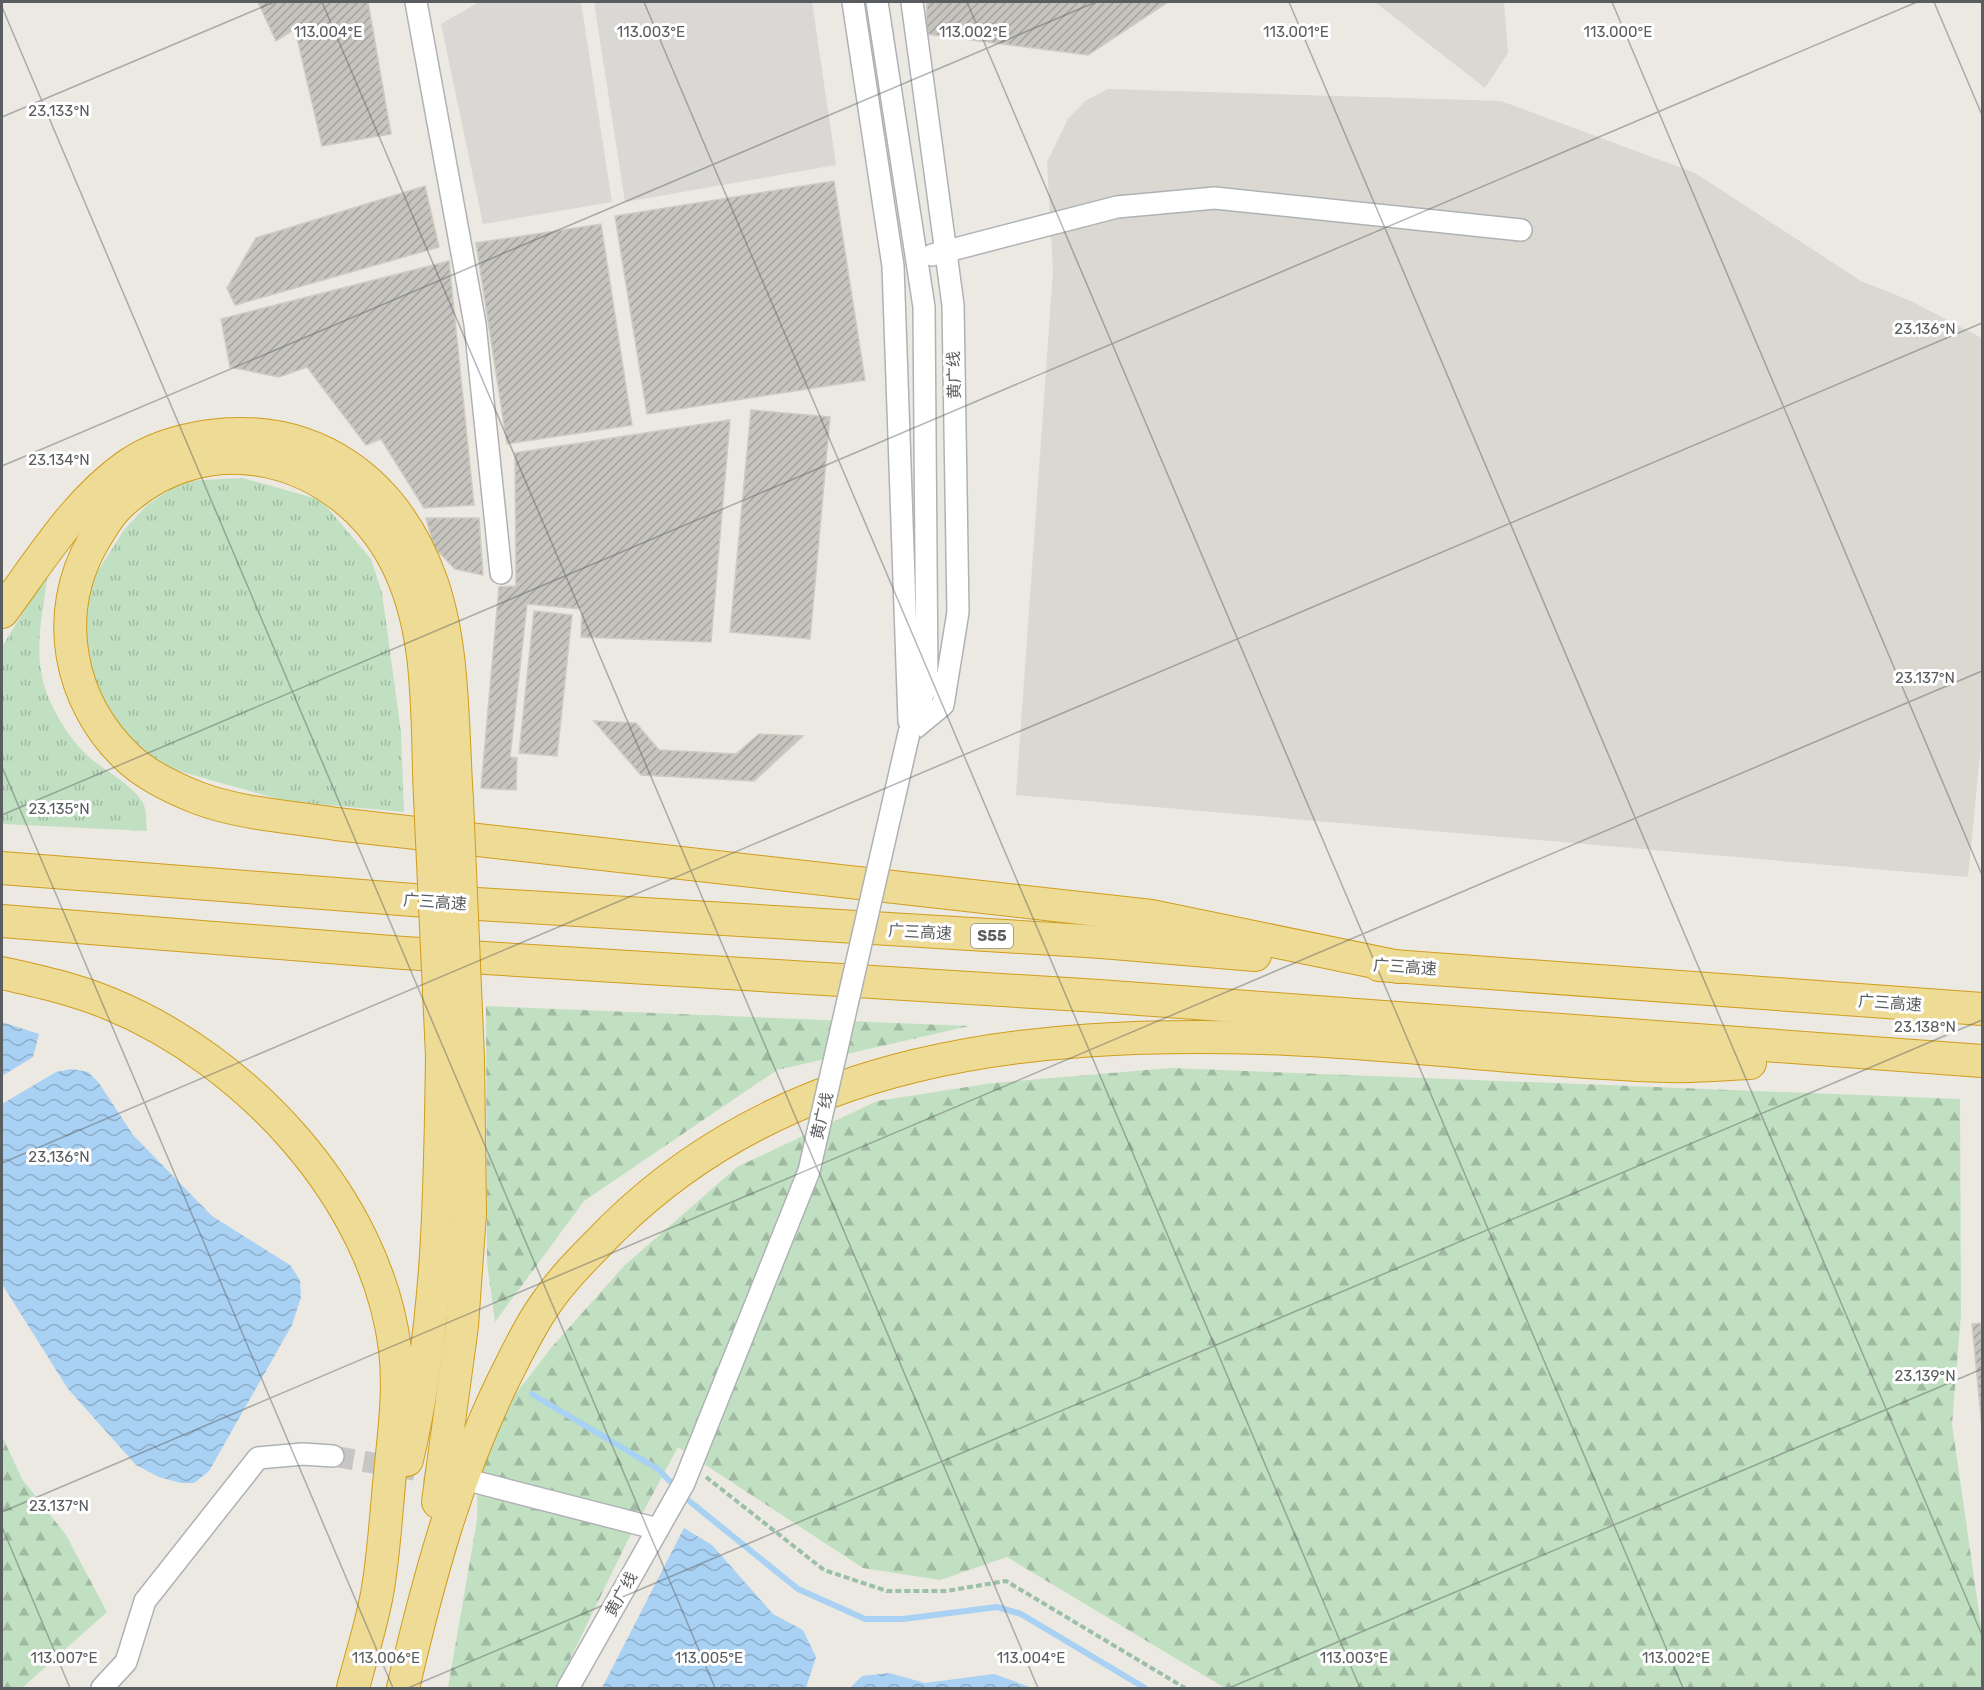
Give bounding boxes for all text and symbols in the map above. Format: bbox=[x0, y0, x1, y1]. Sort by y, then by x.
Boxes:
text: 113.004°E bbox=[294, 23, 362, 41]
text: 113.003°E bbox=[617, 23, 685, 41]
text: 113.002°E bbox=[939, 23, 1007, 41]
text: 113.001°E bbox=[1263, 23, 1329, 41]
text: 113.000°E bbox=[1584, 23, 1652, 41]
text: 23.133°N bbox=[28, 102, 90, 120]
text: 23.136°N bbox=[1894, 320, 1956, 338]
street label: 黄广线 bbox=[944, 351, 964, 399]
text: 23.134°N bbox=[28, 451, 90, 469]
text: 23.137°N bbox=[1895, 669, 1955, 687]
text: 23.135°N bbox=[28, 800, 90, 818]
street label: 广三高速 bbox=[402, 890, 468, 914]
street label: 广三高速 bbox=[888, 921, 952, 943]
road number: S55 bbox=[971, 924, 1013, 948]
street label: 广三高速 bbox=[1372, 955, 1438, 979]
street label: 广三高速 bbox=[1857, 991, 1923, 1015]
text: 23.138°N bbox=[1894, 1018, 1956, 1036]
street label: 黄广线 bbox=[807, 1090, 837, 1142]
text: 23.136°N bbox=[28, 1148, 90, 1166]
text: 23.139°N bbox=[1894, 1367, 1956, 1385]
text: 23.137°N bbox=[29, 1497, 89, 1515]
street label: 黄广线 bbox=[601, 1568, 641, 1620]
text: 113.007°E bbox=[30, 1649, 98, 1667]
text: 113.006°E bbox=[352, 1649, 420, 1667]
text: 113.005°E bbox=[675, 1649, 743, 1667]
text: 113.004°E bbox=[997, 1649, 1065, 1667]
text: 113.003°E bbox=[1320, 1649, 1388, 1667]
text: 113.002°E bbox=[1642, 1649, 1710, 1667]

